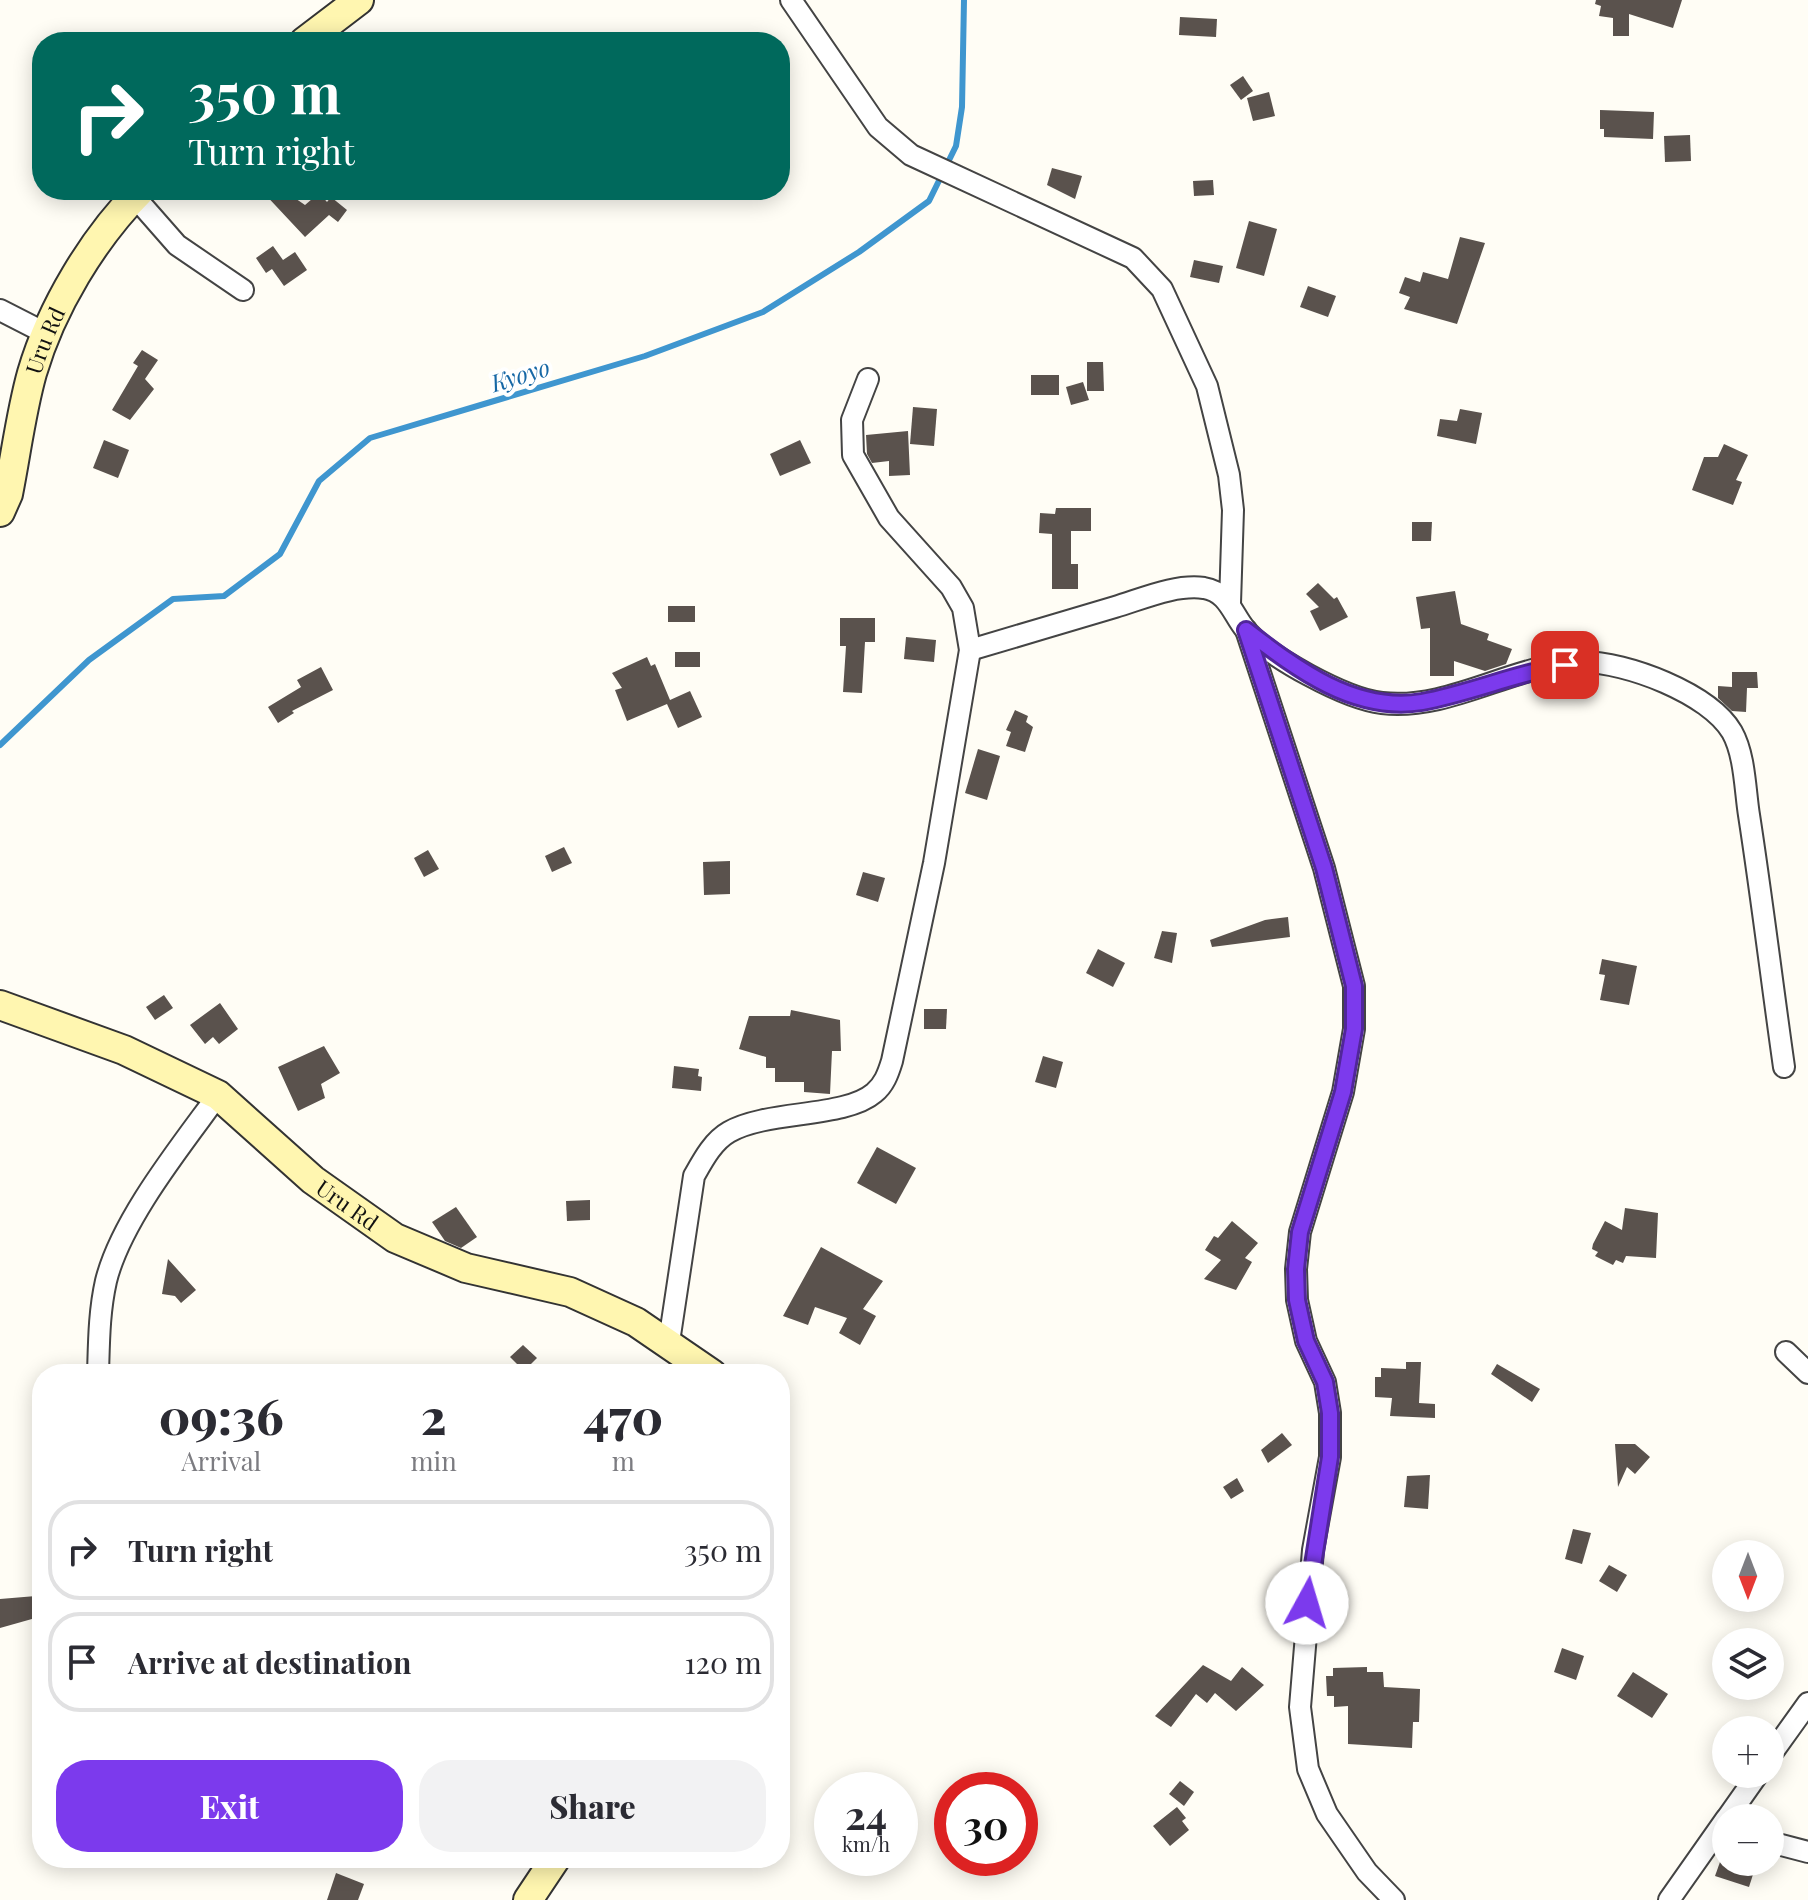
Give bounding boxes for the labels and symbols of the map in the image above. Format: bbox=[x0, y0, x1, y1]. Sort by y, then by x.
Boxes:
street label: Uru Rd bbox=[18, 302, 71, 378]
water label: Kyoyo bbox=[485, 350, 554, 398]
pin bbox=[1531, 631, 1599, 699]
street label: Uru Rd bbox=[310, 1172, 385, 1237]
north arrow bbox=[1712, 1540, 1784, 1612]
position arrow bbox=[1265, 1561, 1349, 1645]
speed limit sign: 30 bbox=[934, 1772, 1038, 1876]

